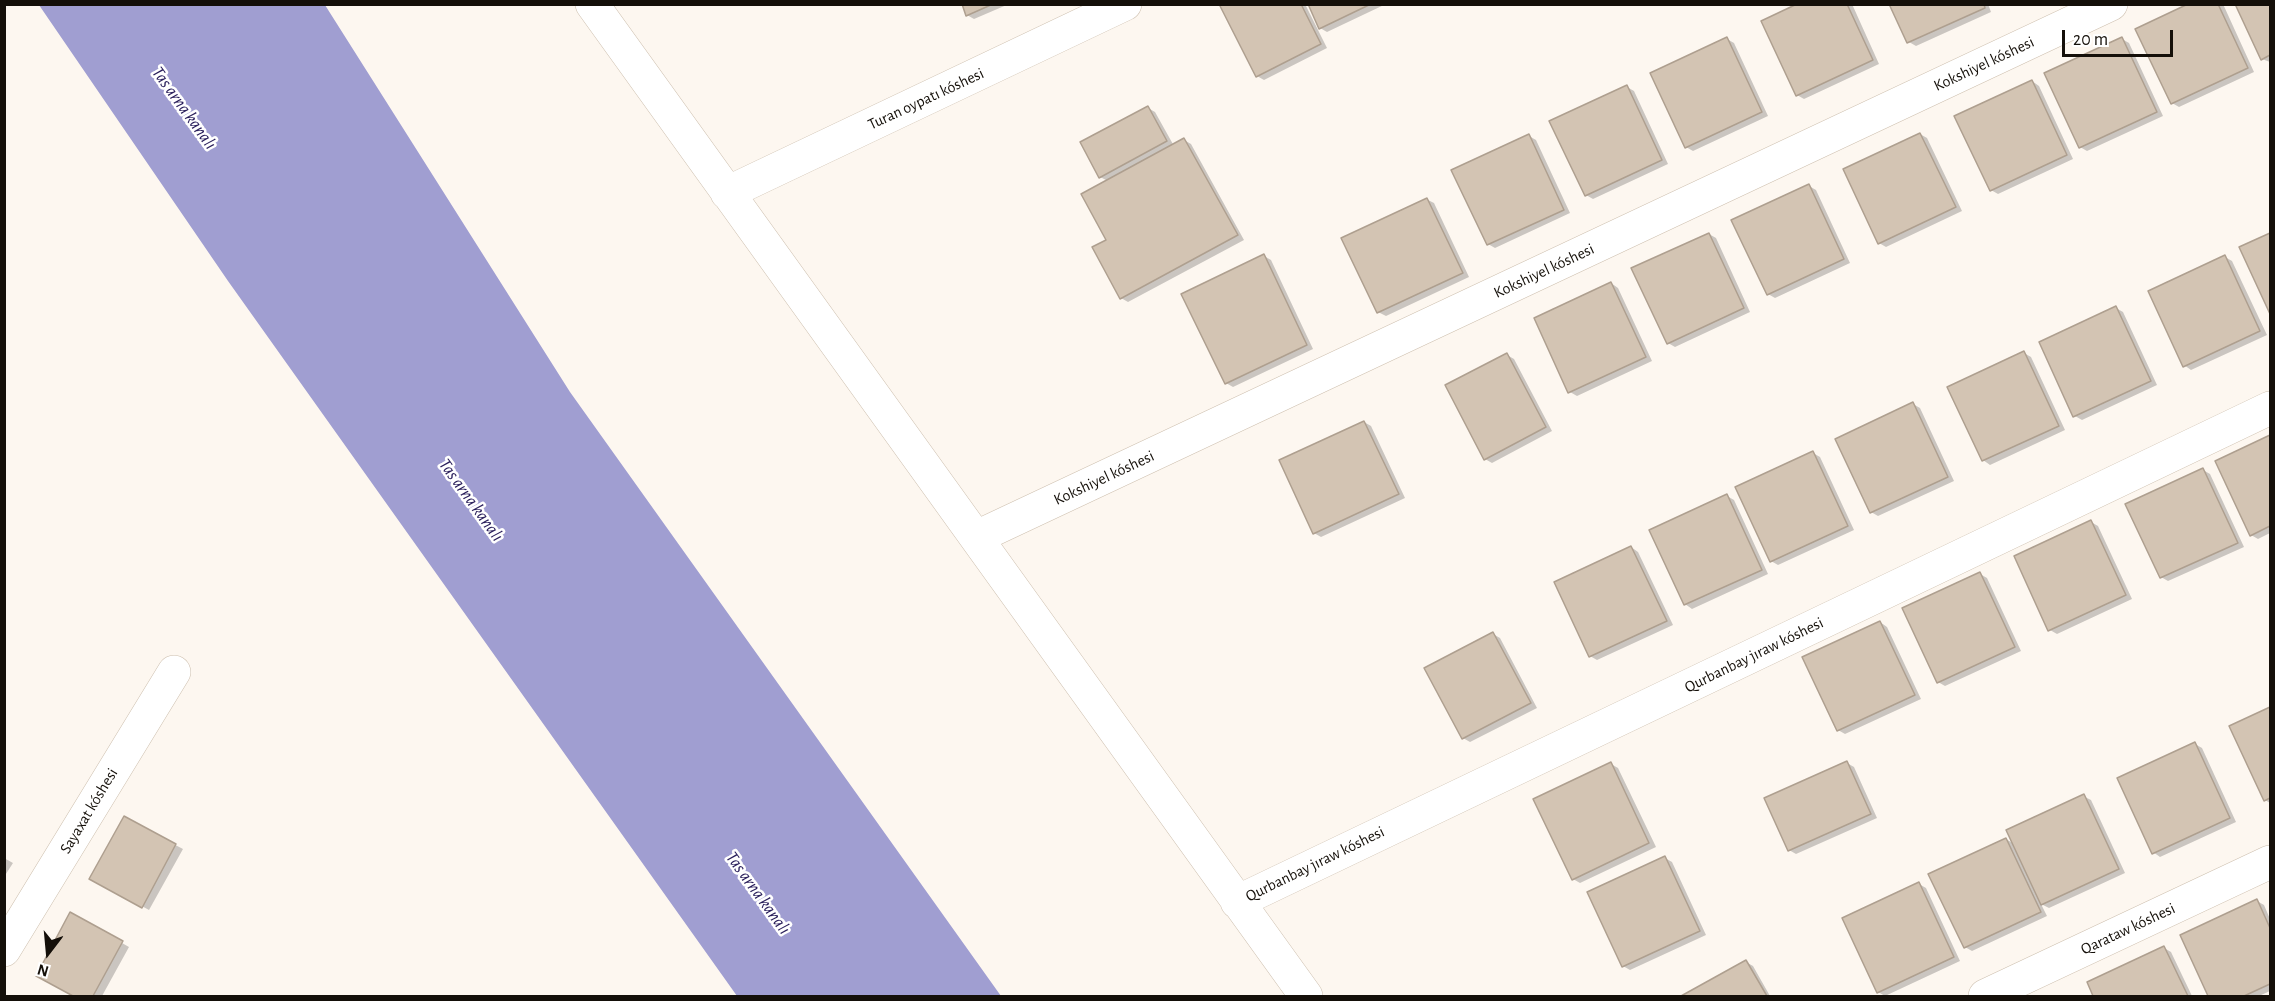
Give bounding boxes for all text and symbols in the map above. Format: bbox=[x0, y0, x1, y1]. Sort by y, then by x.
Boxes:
scale bar bbox=[2065, 18, 2176, 56]
text: 20 m bbox=[2073, 31, 2108, 49]
street label: Kokshiyel kóshesi bbox=[1931, 32, 2037, 96]
water label: Tas arna kanalı bbox=[147, 62, 221, 154]
street label: Turan oypatı kóshesi bbox=[865, 64, 987, 134]
street label: Kokshiyel kóshesi bbox=[1491, 239, 1597, 303]
street label: Kokshiyel kóshesi bbox=[1051, 446, 1157, 510]
water label: Tas arna kanalı bbox=[434, 454, 508, 546]
street label: Qurbanbay jıraw kóshesi bbox=[1681, 613, 1827, 697]
street label: Sayaxat kóshesi bbox=[56, 765, 122, 857]
street label: Qurbanbay jıraw kóshesi bbox=[1242, 822, 1388, 906]
water label: Tas arna kanalı bbox=[721, 847, 795, 939]
street label: Qarataw kóshesi bbox=[2078, 899, 2178, 959]
north arrow bbox=[18, 923, 78, 983]
text: N bbox=[35, 961, 51, 980]

